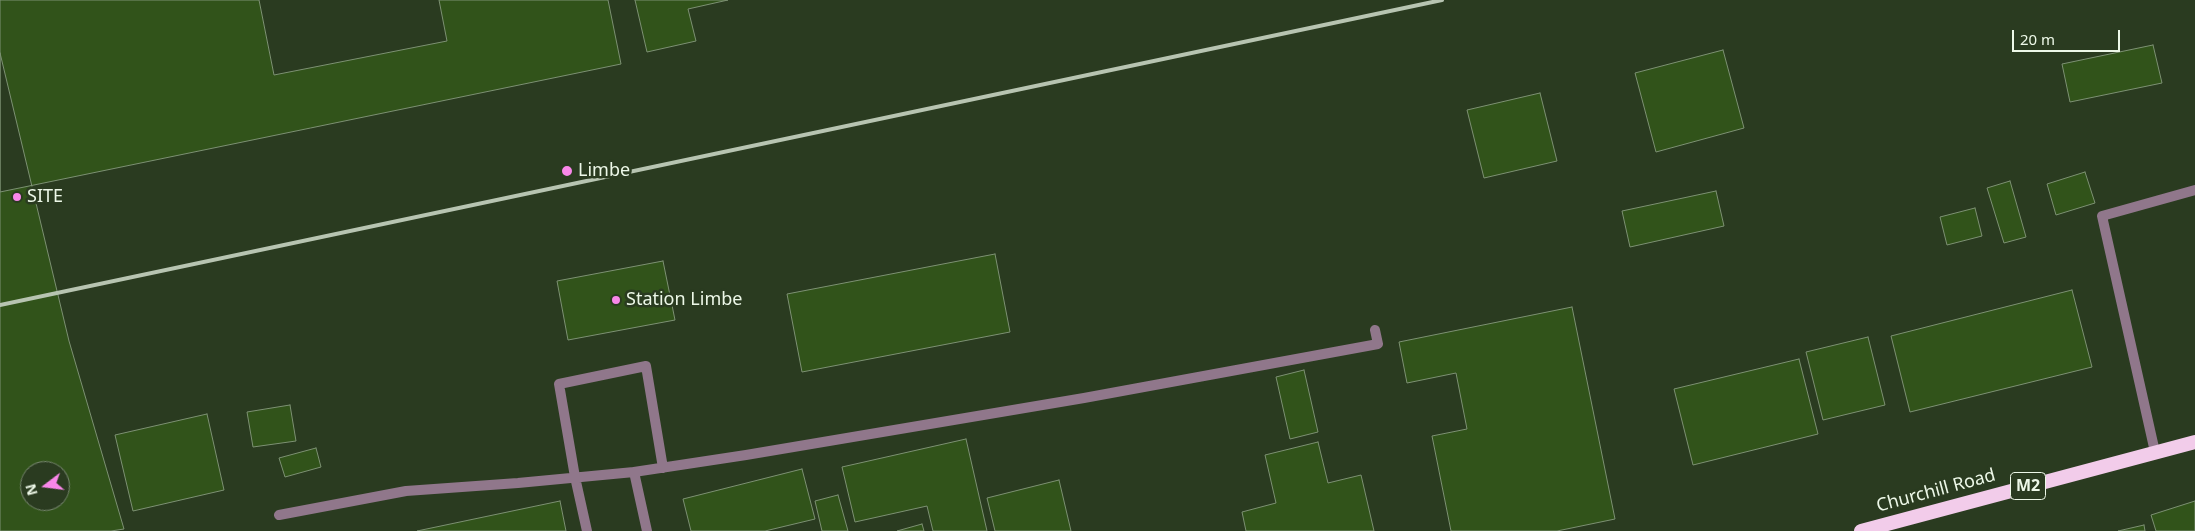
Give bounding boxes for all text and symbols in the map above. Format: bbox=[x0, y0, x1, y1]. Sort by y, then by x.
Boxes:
scale bar bbox=[2015, 20, 2122, 52]
text: 20 m bbox=[2020, 29, 2055, 49]
place label: Limbe bbox=[578, 160, 630, 182]
marker: Limbe bbox=[560, 164, 574, 178]
place label: SITE bbox=[27, 186, 63, 208]
marker: SITE bbox=[11, 191, 23, 203]
place label: Station Limbe bbox=[626, 289, 742, 311]
marker: Station Limbe bbox=[610, 294, 622, 306]
north arrow bbox=[20, 461, 70, 511]
street label: Churchill Road bbox=[1874, 465, 1998, 517]
road number: M2 bbox=[2010, 472, 2046, 500]
text: N bbox=[20, 482, 42, 498]

